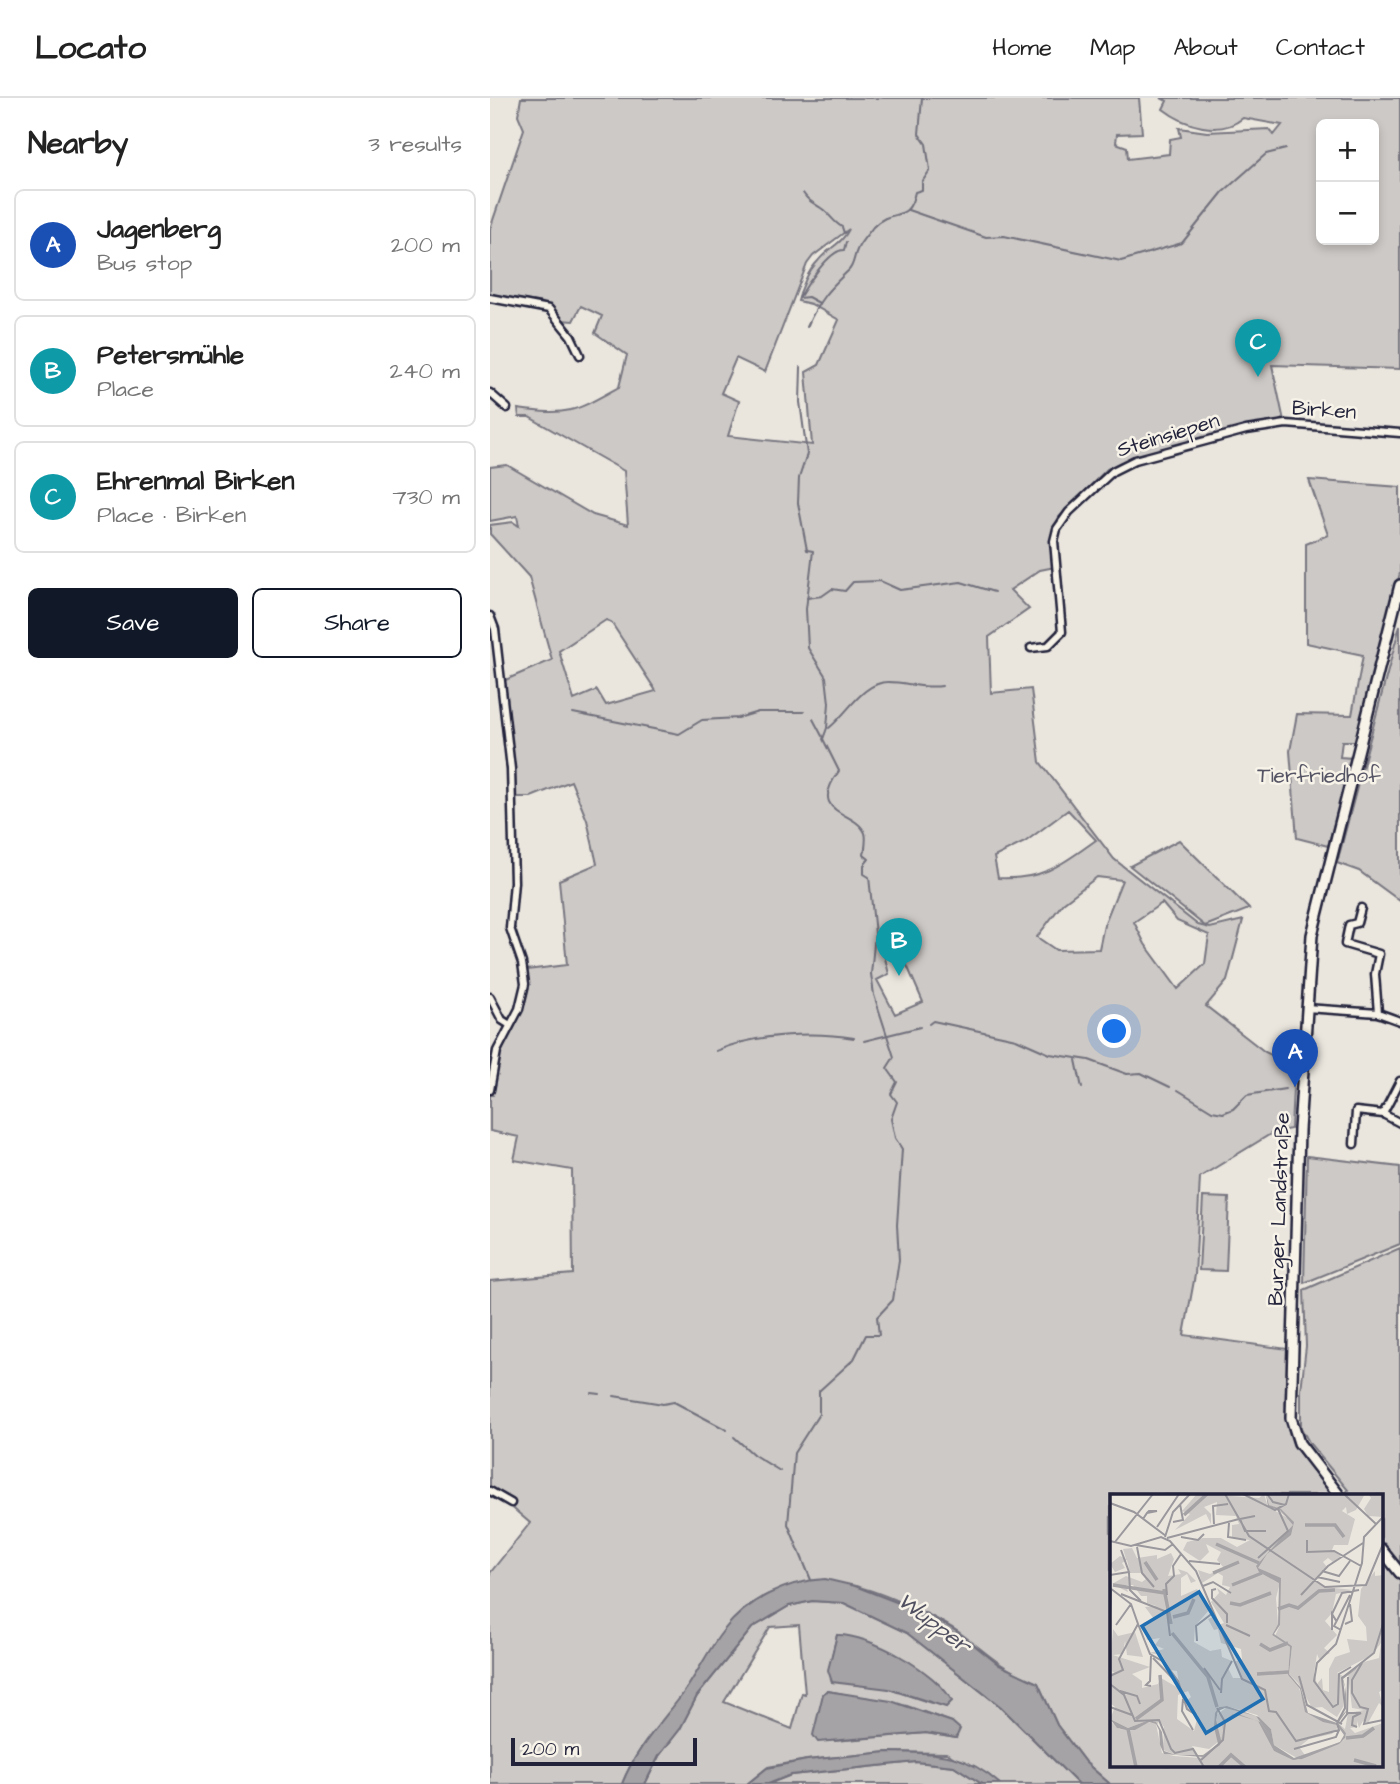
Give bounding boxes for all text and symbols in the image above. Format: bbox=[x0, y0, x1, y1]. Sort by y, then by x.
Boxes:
text: Locato bbox=[35, 25, 146, 71]
text: Home bbox=[992, 31, 1052, 65]
text: Map bbox=[1090, 31, 1135, 65]
text: About bbox=[1173, 31, 1238, 65]
text: Contact bbox=[1276, 31, 1365, 65]
map controls bbox=[1316, 119, 1379, 245]
button: + bbox=[1316, 119, 1379, 182]
text: Nearby bbox=[28, 123, 128, 165]
text: 3 results bbox=[368, 128, 462, 160]
button: − bbox=[1316, 182, 1379, 245]
text: Jagenberg bbox=[97, 211, 221, 247]
text: A bbox=[46, 229, 60, 261]
text: 200 m bbox=[391, 229, 460, 261]
text: Bus stop bbox=[97, 247, 192, 279]
pin: C bbox=[1235, 319, 1281, 377]
text: Petersmühle bbox=[97, 337, 244, 373]
text: B bbox=[45, 355, 61, 387]
text: 240 m bbox=[390, 355, 460, 387]
text: Place bbox=[97, 373, 154, 405]
street label: Birken bbox=[1291, 393, 1357, 427]
street label: Steinsiepen bbox=[1113, 406, 1223, 465]
text: Ehrenmal Birken bbox=[97, 463, 294, 499]
text: C bbox=[45, 481, 61, 513]
text: 730 m bbox=[393, 481, 460, 513]
text: Place · Birken bbox=[97, 499, 246, 531]
button: Save bbox=[28, 588, 238, 658]
button: Share bbox=[252, 588, 462, 658]
park label: Tierfriedhof bbox=[1257, 761, 1381, 790]
pin: B bbox=[876, 918, 922, 976]
your location bbox=[1097, 1014, 1131, 1048]
pin: A bbox=[1272, 1029, 1318, 1087]
street label: Burger Landstraße bbox=[1261, 1112, 1299, 1306]
inset map bbox=[1110, 1494, 1382, 1766]
water label: Wupper bbox=[891, 1585, 979, 1662]
scale bar bbox=[511, 1735, 696, 1767]
text: 200 m bbox=[522, 1736, 579, 1763]

